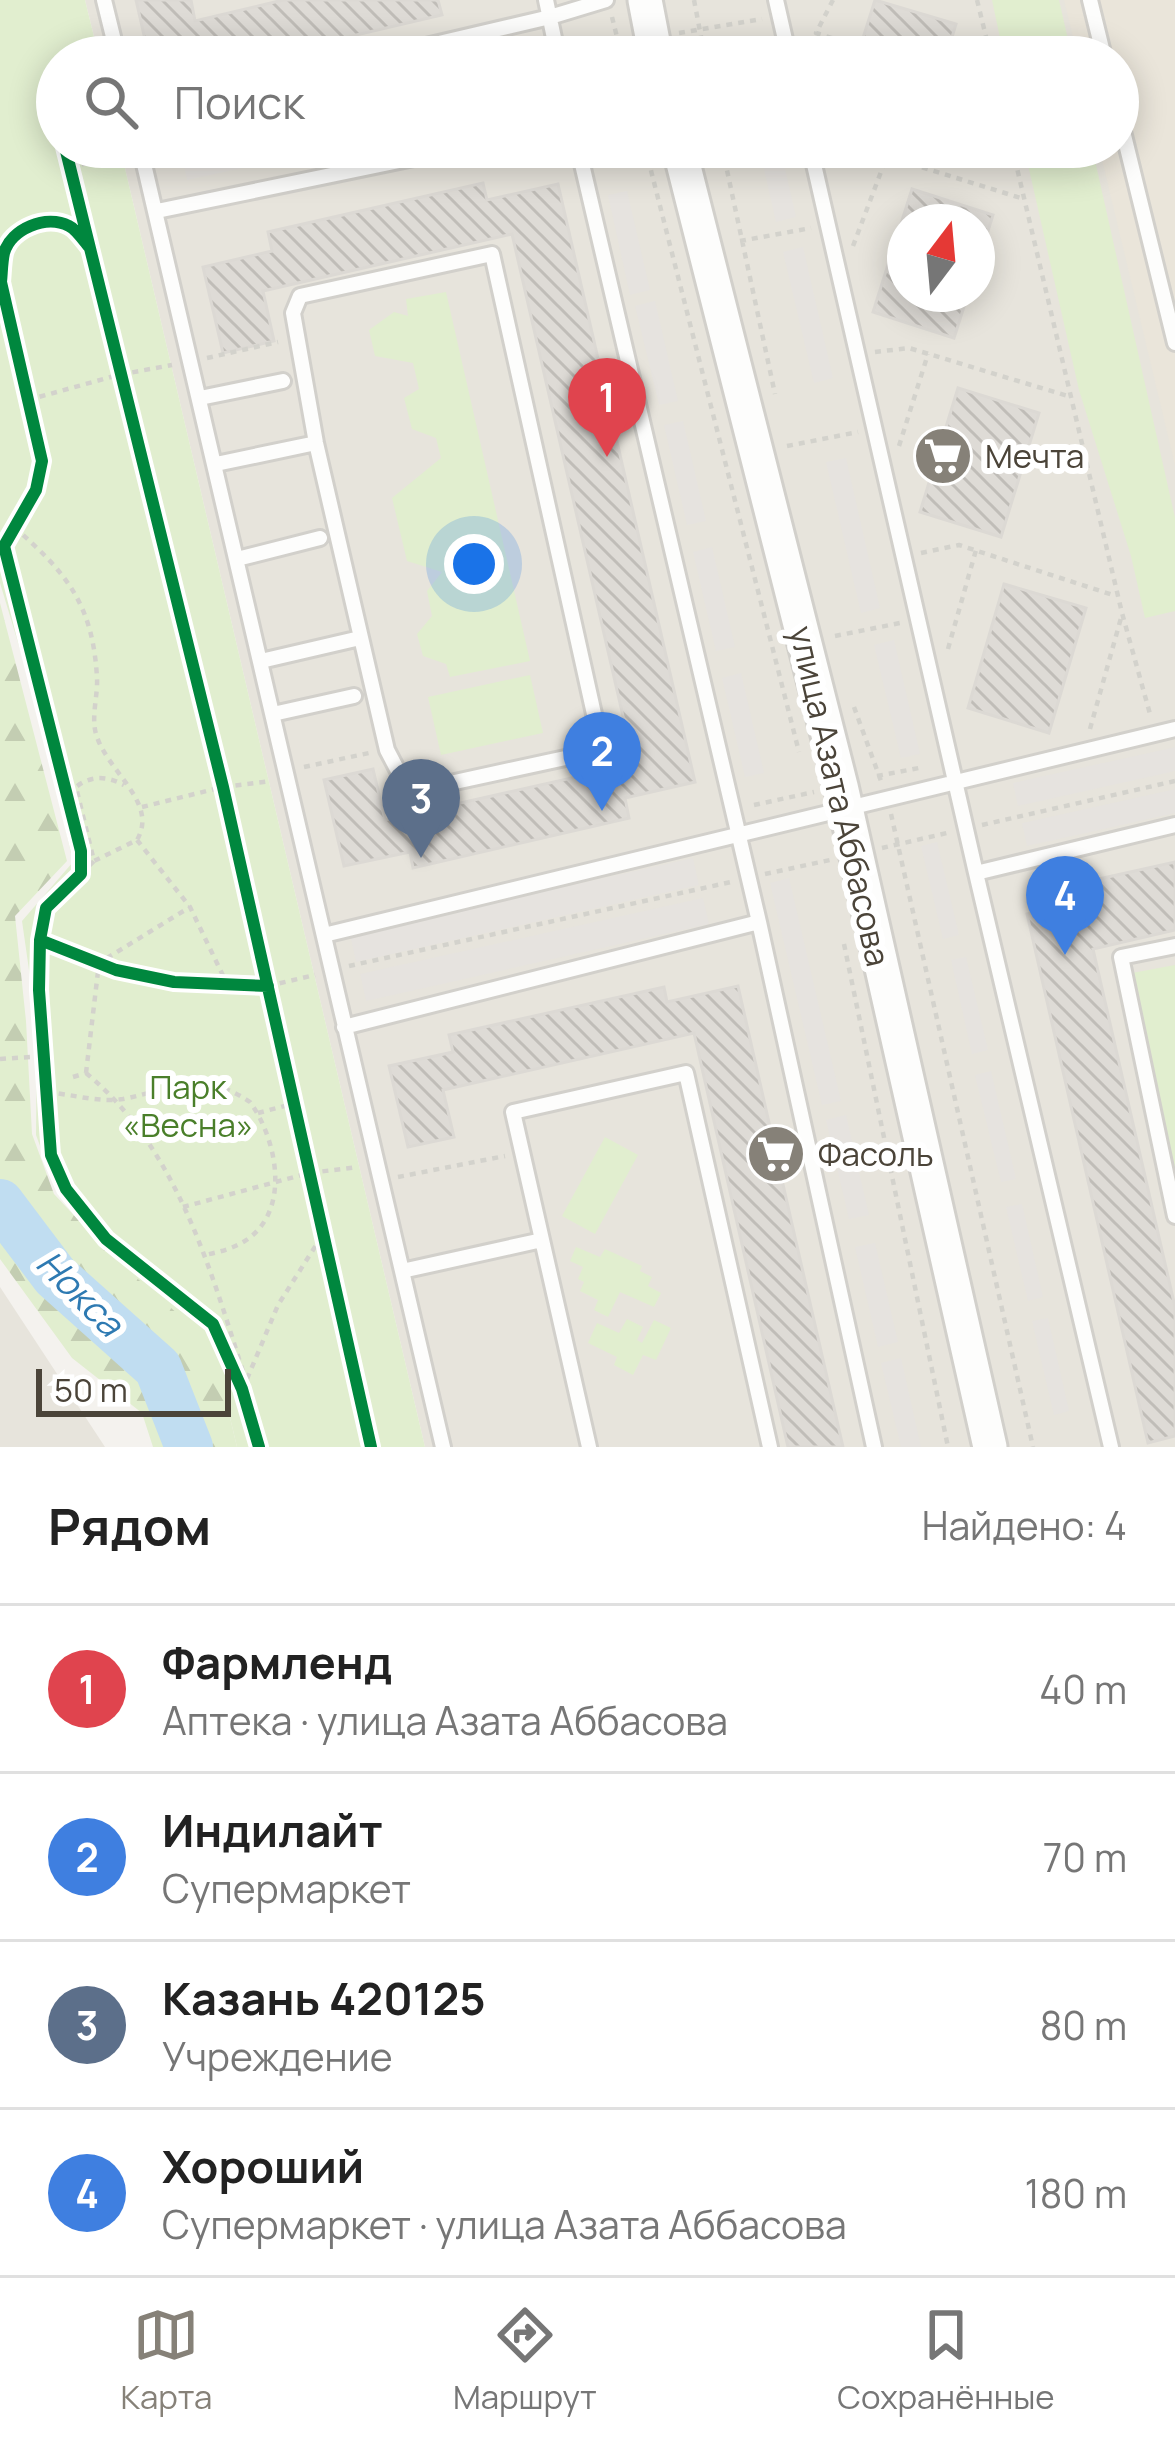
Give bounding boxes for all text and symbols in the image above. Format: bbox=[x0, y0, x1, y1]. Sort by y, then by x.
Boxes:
search box bbox=[36, 36, 1139, 168]
icon: search bbox=[78, 69, 144, 135]
text: Поиск bbox=[174, 71, 305, 133]
north arrow bbox=[887, 204, 995, 312]
pin: 1 bbox=[568, 358, 646, 457]
supermarket icon: Мечта bbox=[912, 425, 974, 487]
place label: Мечта bbox=[985, 433, 1084, 478]
your location bbox=[444, 534, 504, 594]
street label: улица Азата Аббасова bbox=[779, 621, 902, 970]
pin: 2 bbox=[563, 712, 641, 811]
pin: 3 bbox=[382, 759, 460, 858]
pin: 4 bbox=[1026, 856, 1104, 955]
park label: Парк «Весна» bbox=[123, 1064, 253, 1147]
supermarket icon: Фасоль bbox=[745, 1123, 807, 1185]
place label: Фасоль bbox=[818, 1131, 934, 1176]
water label: Нокса bbox=[27, 1239, 136, 1348]
scale bar bbox=[36, 1363, 231, 1416]
text: 50 m bbox=[54, 1367, 128, 1412]
text: Рядом bbox=[48, 1491, 211, 1560]
text: Найдено: 4 bbox=[922, 1498, 1127, 1552]
text: Фармленд bbox=[162, 1631, 392, 1693]
text: 1 bbox=[78, 1662, 96, 1716]
text: 40 m bbox=[1039, 1662, 1127, 1716]
text: Аптека · улица Азата Аббасова bbox=[162, 1693, 728, 1747]
text: Индилайт bbox=[162, 1799, 383, 1861]
text: 2 bbox=[75, 1830, 99, 1884]
text: 70 m bbox=[1043, 1830, 1127, 1884]
text: Супермаркет bbox=[162, 1861, 411, 1915]
text: Казань 420125 bbox=[162, 1967, 486, 2029]
text: 3 bbox=[76, 1998, 98, 2052]
text: 80 m bbox=[1040, 1998, 1127, 2052]
text: Учреждение bbox=[162, 2029, 393, 2083]
text: Хороший bbox=[162, 2135, 364, 2197]
text: 4 bbox=[75, 2166, 99, 2220]
text: 180 m bbox=[1024, 2166, 1127, 2220]
text: Супермаркет · улица Азата Аббасова bbox=[162, 2197, 847, 2251]
tab: Карта bbox=[120, 2302, 212, 2419]
tab: Маршрут bbox=[453, 2302, 597, 2419]
tab: Сохранённые bbox=[837, 2302, 1055, 2419]

